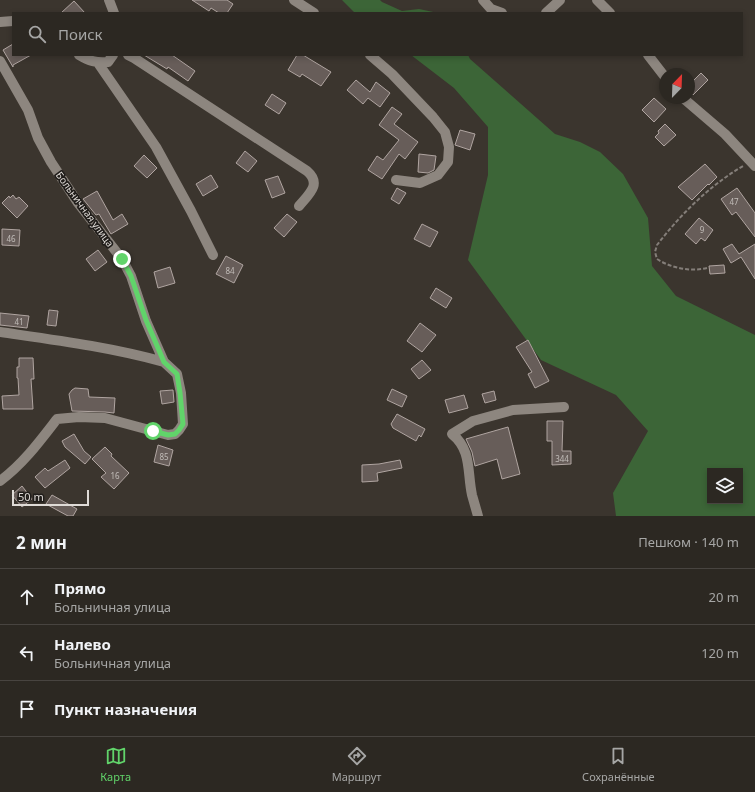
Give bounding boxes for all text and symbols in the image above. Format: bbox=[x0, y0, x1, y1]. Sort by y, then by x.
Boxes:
search box bbox=[12, 12, 743, 56]
icon: search bbox=[26, 23, 48, 45]
text: Поиск bbox=[58, 24, 103, 44]
north arrow bbox=[659, 68, 695, 104]
street label: Больничная улица bbox=[53, 168, 117, 250]
house number: 47 bbox=[729, 196, 739, 207]
house number: 9 bbox=[700, 224, 705, 235]
house number: 46 bbox=[6, 233, 16, 244]
route end bbox=[113, 250, 131, 268]
house number: 84 bbox=[225, 265, 235, 276]
house number: 41 bbox=[14, 316, 24, 327]
route start bbox=[144, 422, 162, 440]
house number: 85 bbox=[159, 451, 169, 462]
house number: 344 bbox=[555, 453, 569, 464]
map controls bbox=[707, 468, 743, 504]
button: layers bbox=[707, 468, 743, 504]
house number: 16 bbox=[110, 470, 120, 481]
scale bar bbox=[12, 488, 89, 507]
text: 50 m bbox=[18, 489, 44, 504]
text: 2 мин bbox=[16, 531, 67, 554]
text: Пешком · 140 m bbox=[638, 533, 739, 551]
text: Прямо bbox=[54, 578, 106, 598]
icon: ahead bbox=[16, 586, 38, 608]
text: 20 m bbox=[709, 588, 739, 606]
text: Больничная улица bbox=[54, 598, 171, 616]
text: Налево bbox=[54, 634, 111, 654]
icon: left bbox=[16, 642, 38, 664]
text: 120 m bbox=[701, 644, 739, 662]
text: Больничная улица bbox=[54, 654, 171, 672]
icon: arrive bbox=[16, 698, 38, 720]
text: Пункт назначения bbox=[54, 699, 197, 719]
tab: Карта bbox=[100, 745, 131, 784]
tab: Маршрут bbox=[332, 745, 381, 784]
tab: Сохранённые bbox=[582, 745, 655, 784]

